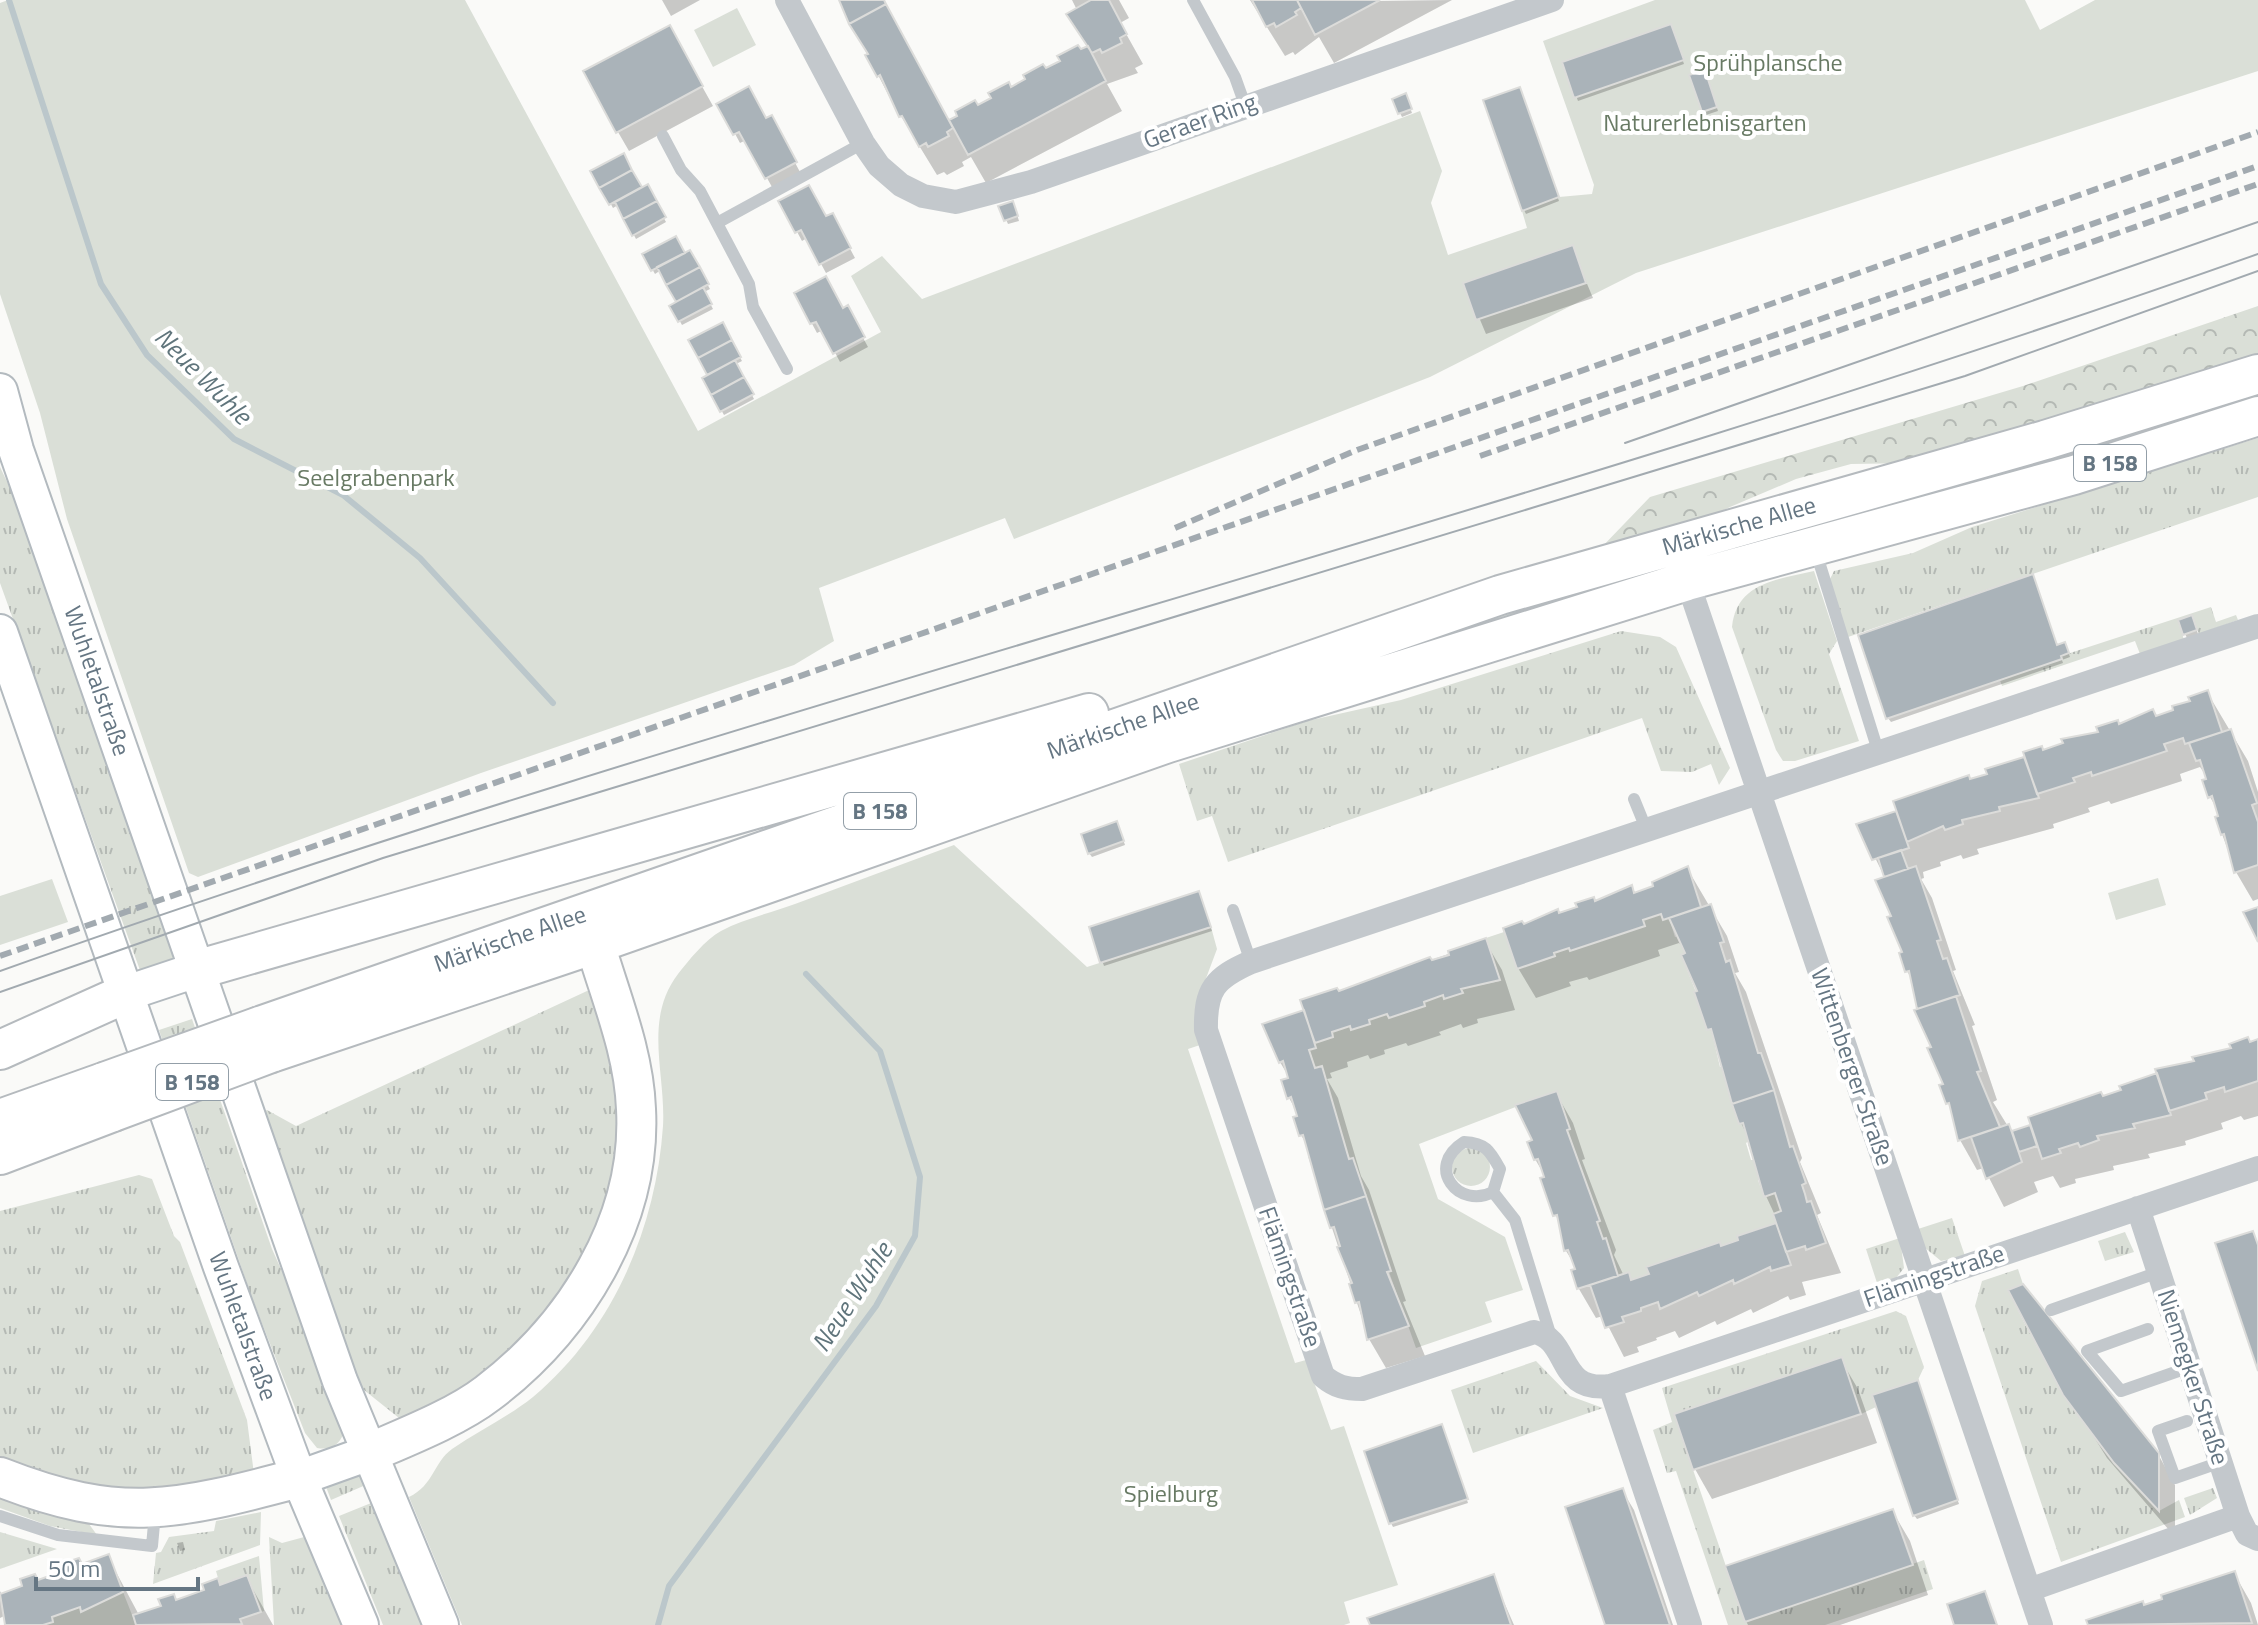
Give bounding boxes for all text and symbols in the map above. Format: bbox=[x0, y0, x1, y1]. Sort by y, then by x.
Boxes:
park label: Sprühplansche bbox=[1693, 44, 1843, 80]
street label: Geraer Ring bbox=[1138, 83, 1261, 157]
park label: Naturerlebnisgarten bbox=[1603, 104, 1807, 140]
water label: Neue Wuhle bbox=[146, 318, 262, 435]
road number: B 158 bbox=[2074, 445, 2146, 481]
park label: Seelgrabenpark bbox=[297, 459, 455, 495]
street label: Märkische Allee bbox=[1657, 486, 1820, 564]
street label: Wuhletalstraße bbox=[56, 601, 140, 760]
street label: Märkische Allee bbox=[1042, 682, 1204, 768]
road number: B 158 bbox=[844, 793, 916, 829]
street label: Märkische Allee bbox=[429, 895, 591, 981]
street label: Wittenberger Straße bbox=[1802, 963, 1904, 1170]
road number: B 158 bbox=[156, 1064, 228, 1100]
street label: Flämingstraße bbox=[1250, 1202, 1332, 1352]
water label: Neue Wuhle bbox=[802, 1233, 903, 1359]
street label: Flämingstraße bbox=[1859, 1234, 2009, 1316]
street label: Wuhletalstraße bbox=[200, 1246, 288, 1405]
street label: Niemegker Straße bbox=[2149, 1284, 2239, 1469]
park label: Spielburg bbox=[1124, 1475, 1218, 1511]
scale bar bbox=[36, 1541, 198, 1591]
text: 50 m bbox=[48, 1550, 100, 1586]

